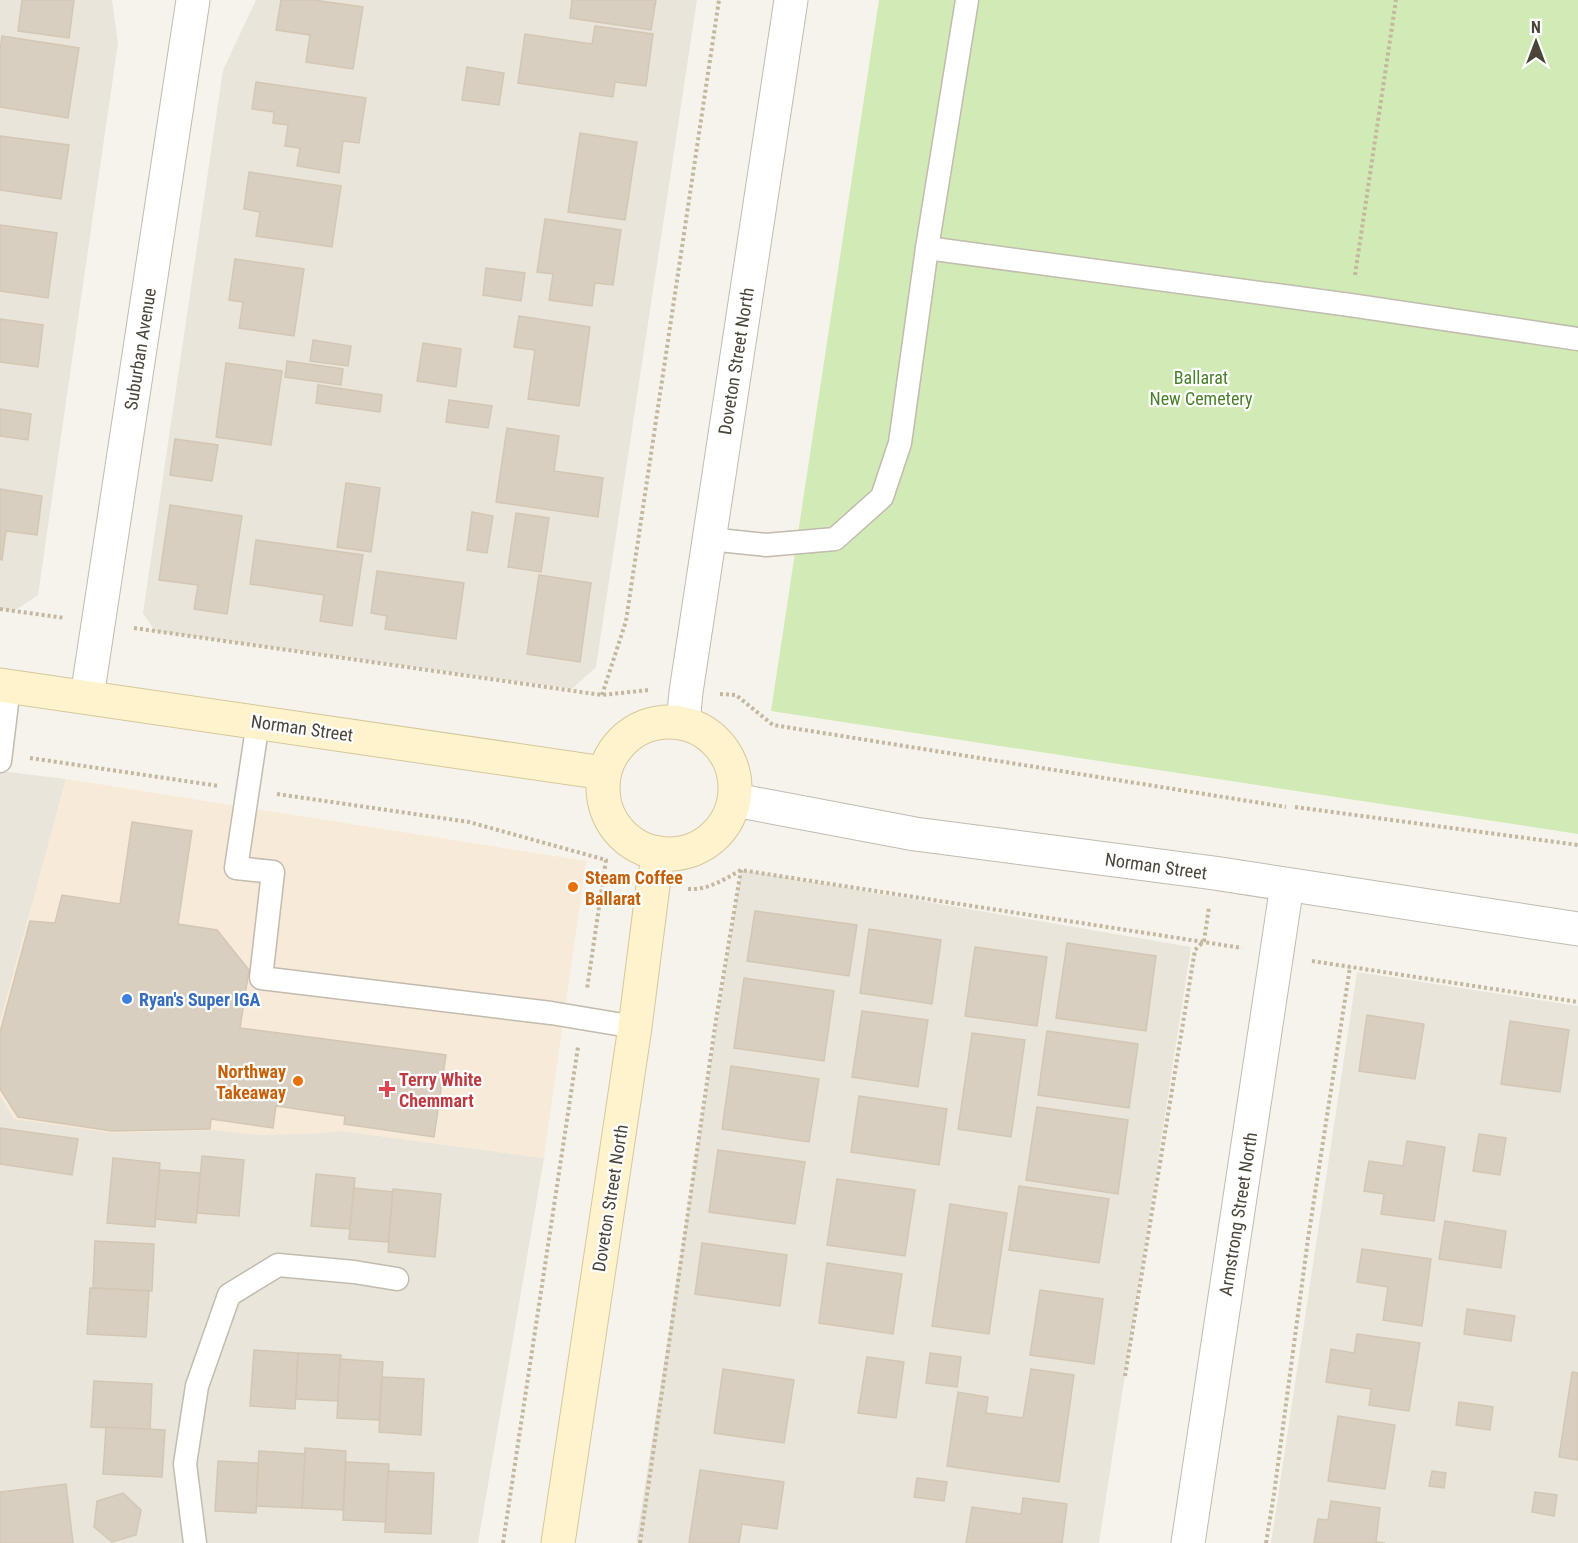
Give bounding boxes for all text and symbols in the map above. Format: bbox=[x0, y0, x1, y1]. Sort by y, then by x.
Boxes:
north arrow bbox=[1506, 12, 1566, 72]
text: N bbox=[1531, 18, 1541, 37]
street label: Suburban Avenue bbox=[120, 286, 160, 412]
street label: Doveton Street North bbox=[714, 286, 758, 436]
park label: Ballarat New Cemetery bbox=[1150, 367, 1253, 409]
street label: Norman Street bbox=[250, 710, 354, 746]
street label: Norman Street bbox=[1104, 848, 1208, 884]
place label: Steam Coffee Ballarat bbox=[585, 867, 683, 909]
marker: Steam Coffee Ballarat bbox=[566, 880, 580, 894]
place label: Ryan's Super IGA bbox=[139, 989, 260, 1010]
marker: Ryan's Super IGA bbox=[120, 992, 134, 1006]
place label: Northway Takeaway bbox=[216, 1061, 286, 1103]
place label: Terry White Chemmart bbox=[399, 1069, 482, 1111]
marker: Northway Takeaway bbox=[291, 1074, 305, 1088]
marker: Terry White Chemmart bbox=[380, 1082, 394, 1096]
street label: Doveton Street North bbox=[588, 1123, 632, 1273]
street label: Armstrong Street North bbox=[1215, 1131, 1261, 1297]

